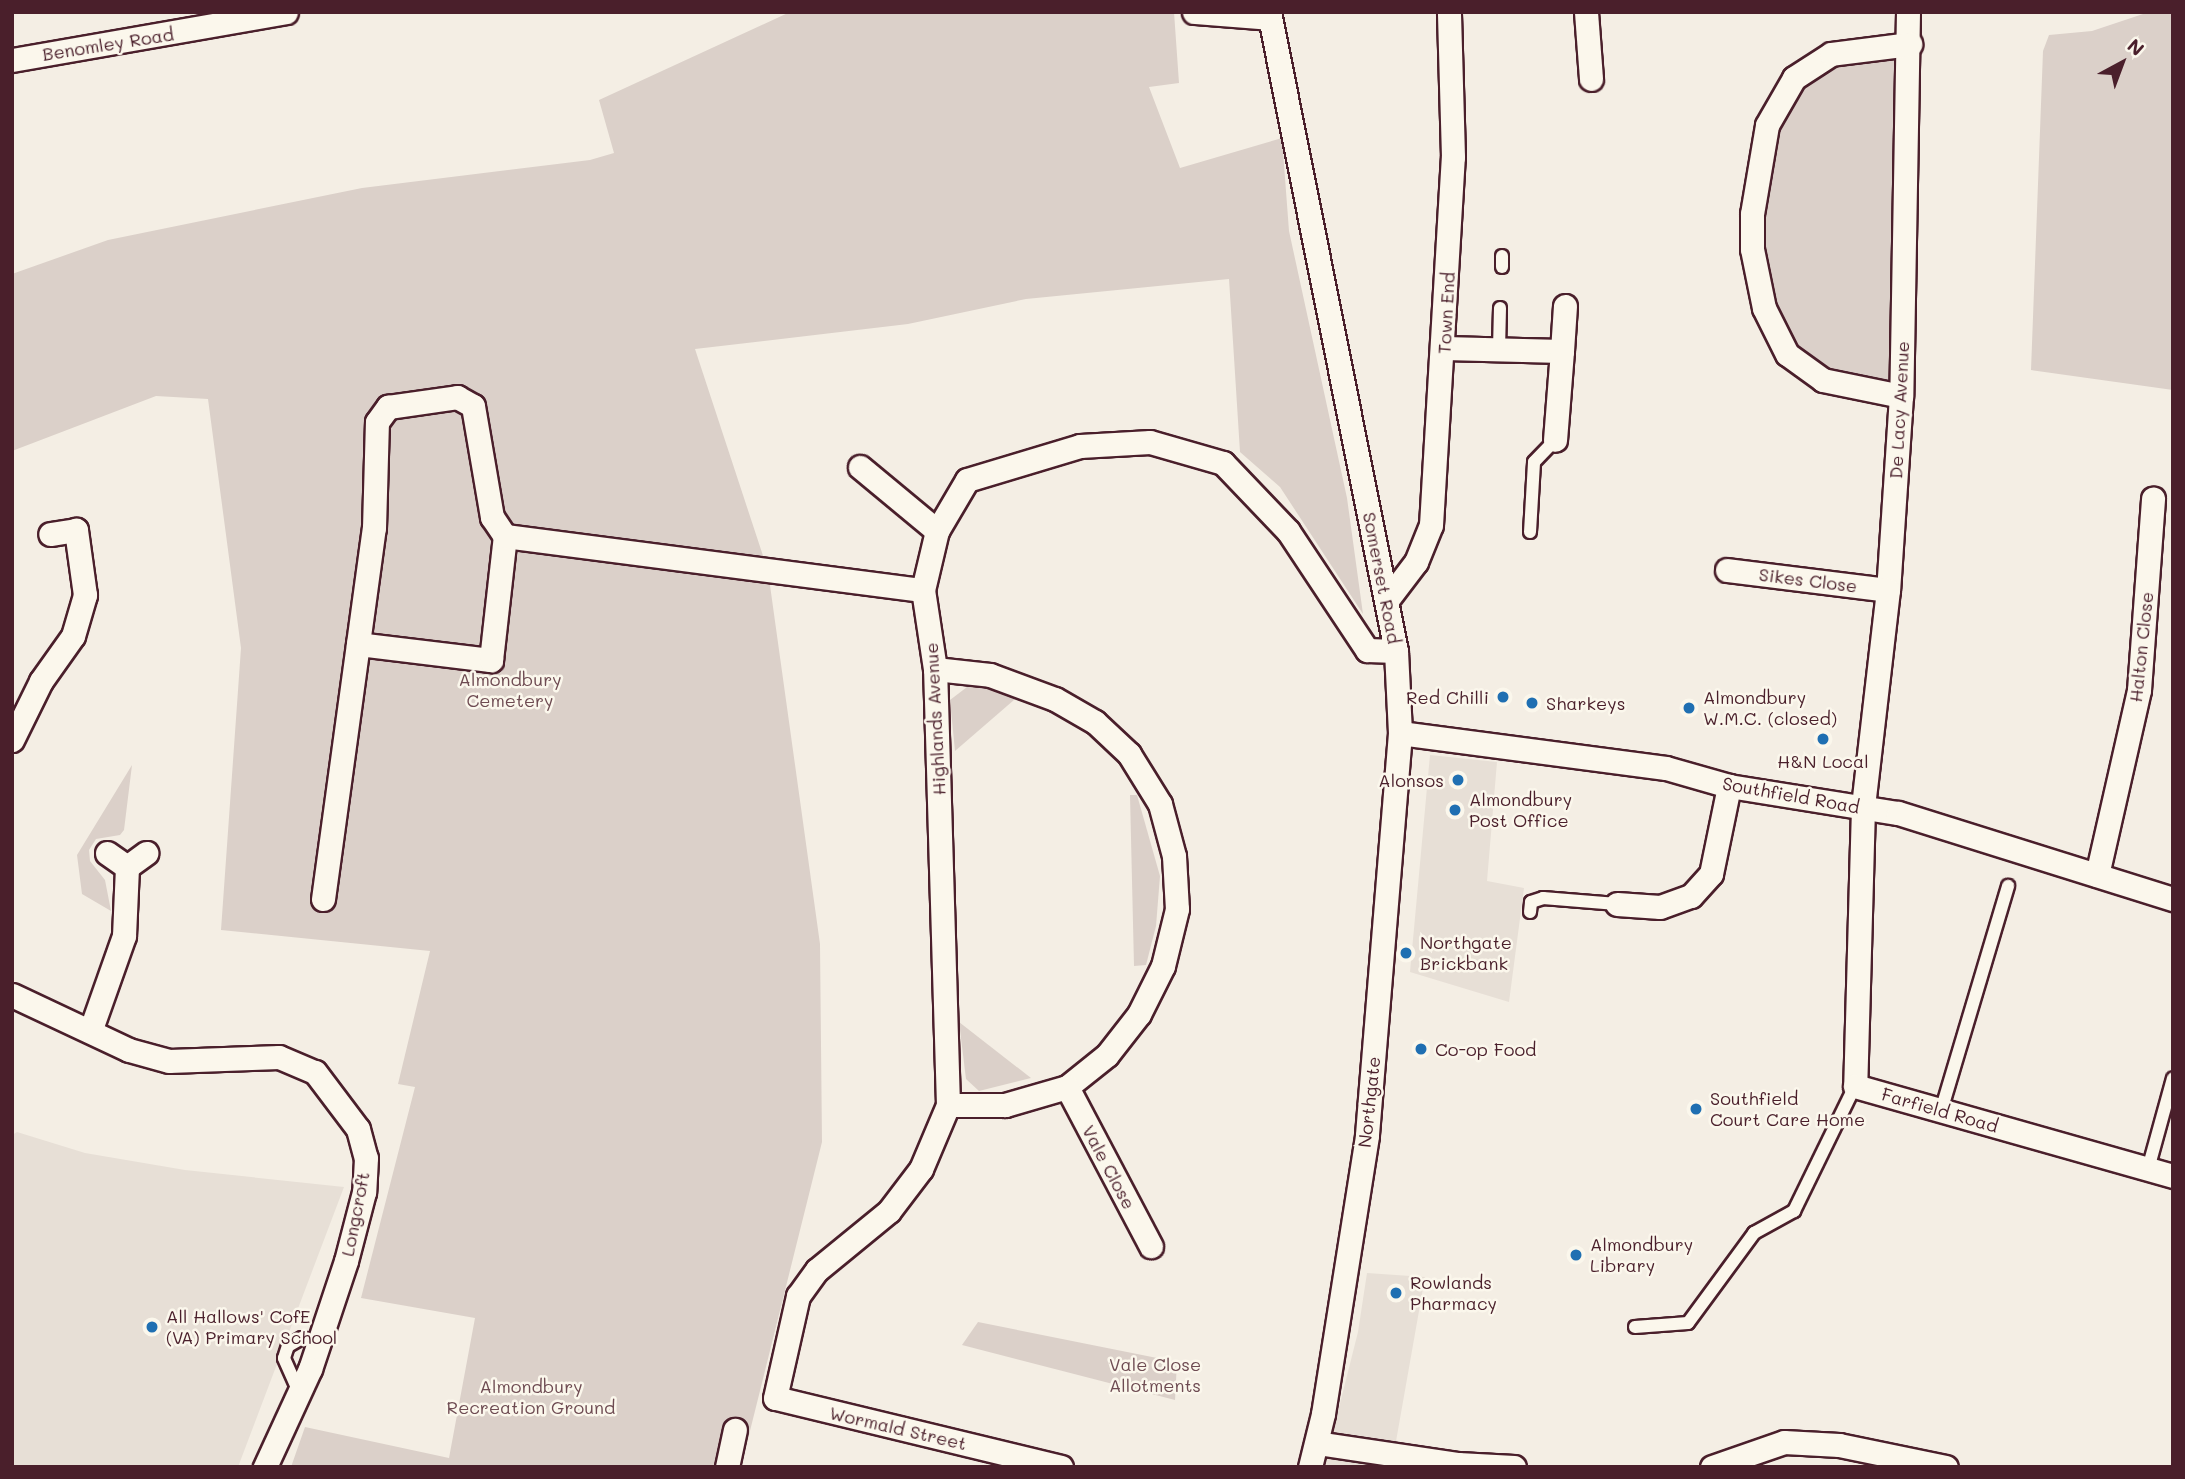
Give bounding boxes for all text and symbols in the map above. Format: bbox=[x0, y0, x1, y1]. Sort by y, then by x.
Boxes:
street label: Benomley Road bbox=[41, 23, 175, 65]
north arrow bbox=[2087, 28, 2157, 98]
text: N bbox=[2122, 33, 2150, 61]
street label: Town End bbox=[1433, 271, 1459, 355]
street label: De Lacy Avenue bbox=[1885, 341, 1913, 479]
street label: Somerset Road bbox=[1359, 510, 1405, 646]
street label: Sikes Close bbox=[1758, 563, 1858, 597]
street label: Halton Close bbox=[2124, 591, 2158, 703]
street label: Highlands Avenue bbox=[920, 642, 950, 796]
park label: Almondbury Cemetery bbox=[458, 669, 562, 712]
place label: Red Chilli bbox=[1406, 686, 1489, 708]
place label: Almondbury W.M.C. (closed) bbox=[1703, 687, 1837, 730]
marker: Red Chilli bbox=[1495, 689, 1511, 705]
place label: Sharkeys bbox=[1546, 692, 1625, 714]
marker: Sharkeys bbox=[1524, 695, 1540, 711]
marker: Almondbury W.M.C. (closed) bbox=[1681, 700, 1697, 716]
marker: H&N Local bbox=[1815, 731, 1831, 747]
place label: H&N Local bbox=[1777, 750, 1869, 772]
place label: Alonsos bbox=[1378, 769, 1444, 791]
marker: Alonsos bbox=[1450, 772, 1466, 788]
street label: Southfield Road bbox=[1721, 772, 1861, 818]
place label: Almondbury Post Office bbox=[1469, 789, 1572, 832]
marker: Almondbury Post Office bbox=[1447, 802, 1463, 818]
place label: Northgate Brickbank bbox=[1420, 932, 1512, 974]
marker: Northgate Brickbank bbox=[1398, 945, 1414, 961]
place label: Co-op Food bbox=[1435, 1038, 1536, 1060]
marker: Co-op Food bbox=[1413, 1041, 1429, 1057]
street label: Northgate bbox=[1353, 1055, 1385, 1149]
street label: Farfield Road bbox=[1879, 1083, 2001, 1137]
place label: Southfield Court Care Home bbox=[1710, 1088, 1865, 1130]
marker: Southfield Court Care Home bbox=[1688, 1101, 1704, 1117]
street label: Vale Close bbox=[1078, 1121, 1140, 1213]
street label: Longcroft bbox=[336, 1170, 374, 1258]
place label: Almondbury Library bbox=[1590, 1234, 1693, 1276]
marker: Almondbury Library bbox=[1568, 1247, 1584, 1263]
place label: Rowlands Pharmacy bbox=[1410, 1272, 1497, 1314]
marker: Rowlands Pharmacy bbox=[1388, 1285, 1404, 1301]
place label: All Hallows' CofE (VA) Primary School bbox=[166, 1306, 337, 1348]
marker: All Hallows' CofE (VA) Primary School bbox=[144, 1319, 160, 1335]
park label: Vale Close Allotments bbox=[1109, 1354, 1201, 1396]
park label: Almondbury Recreation Ground bbox=[447, 1376, 615, 1418]
street label: Wormald Street bbox=[827, 1402, 969, 1454]

